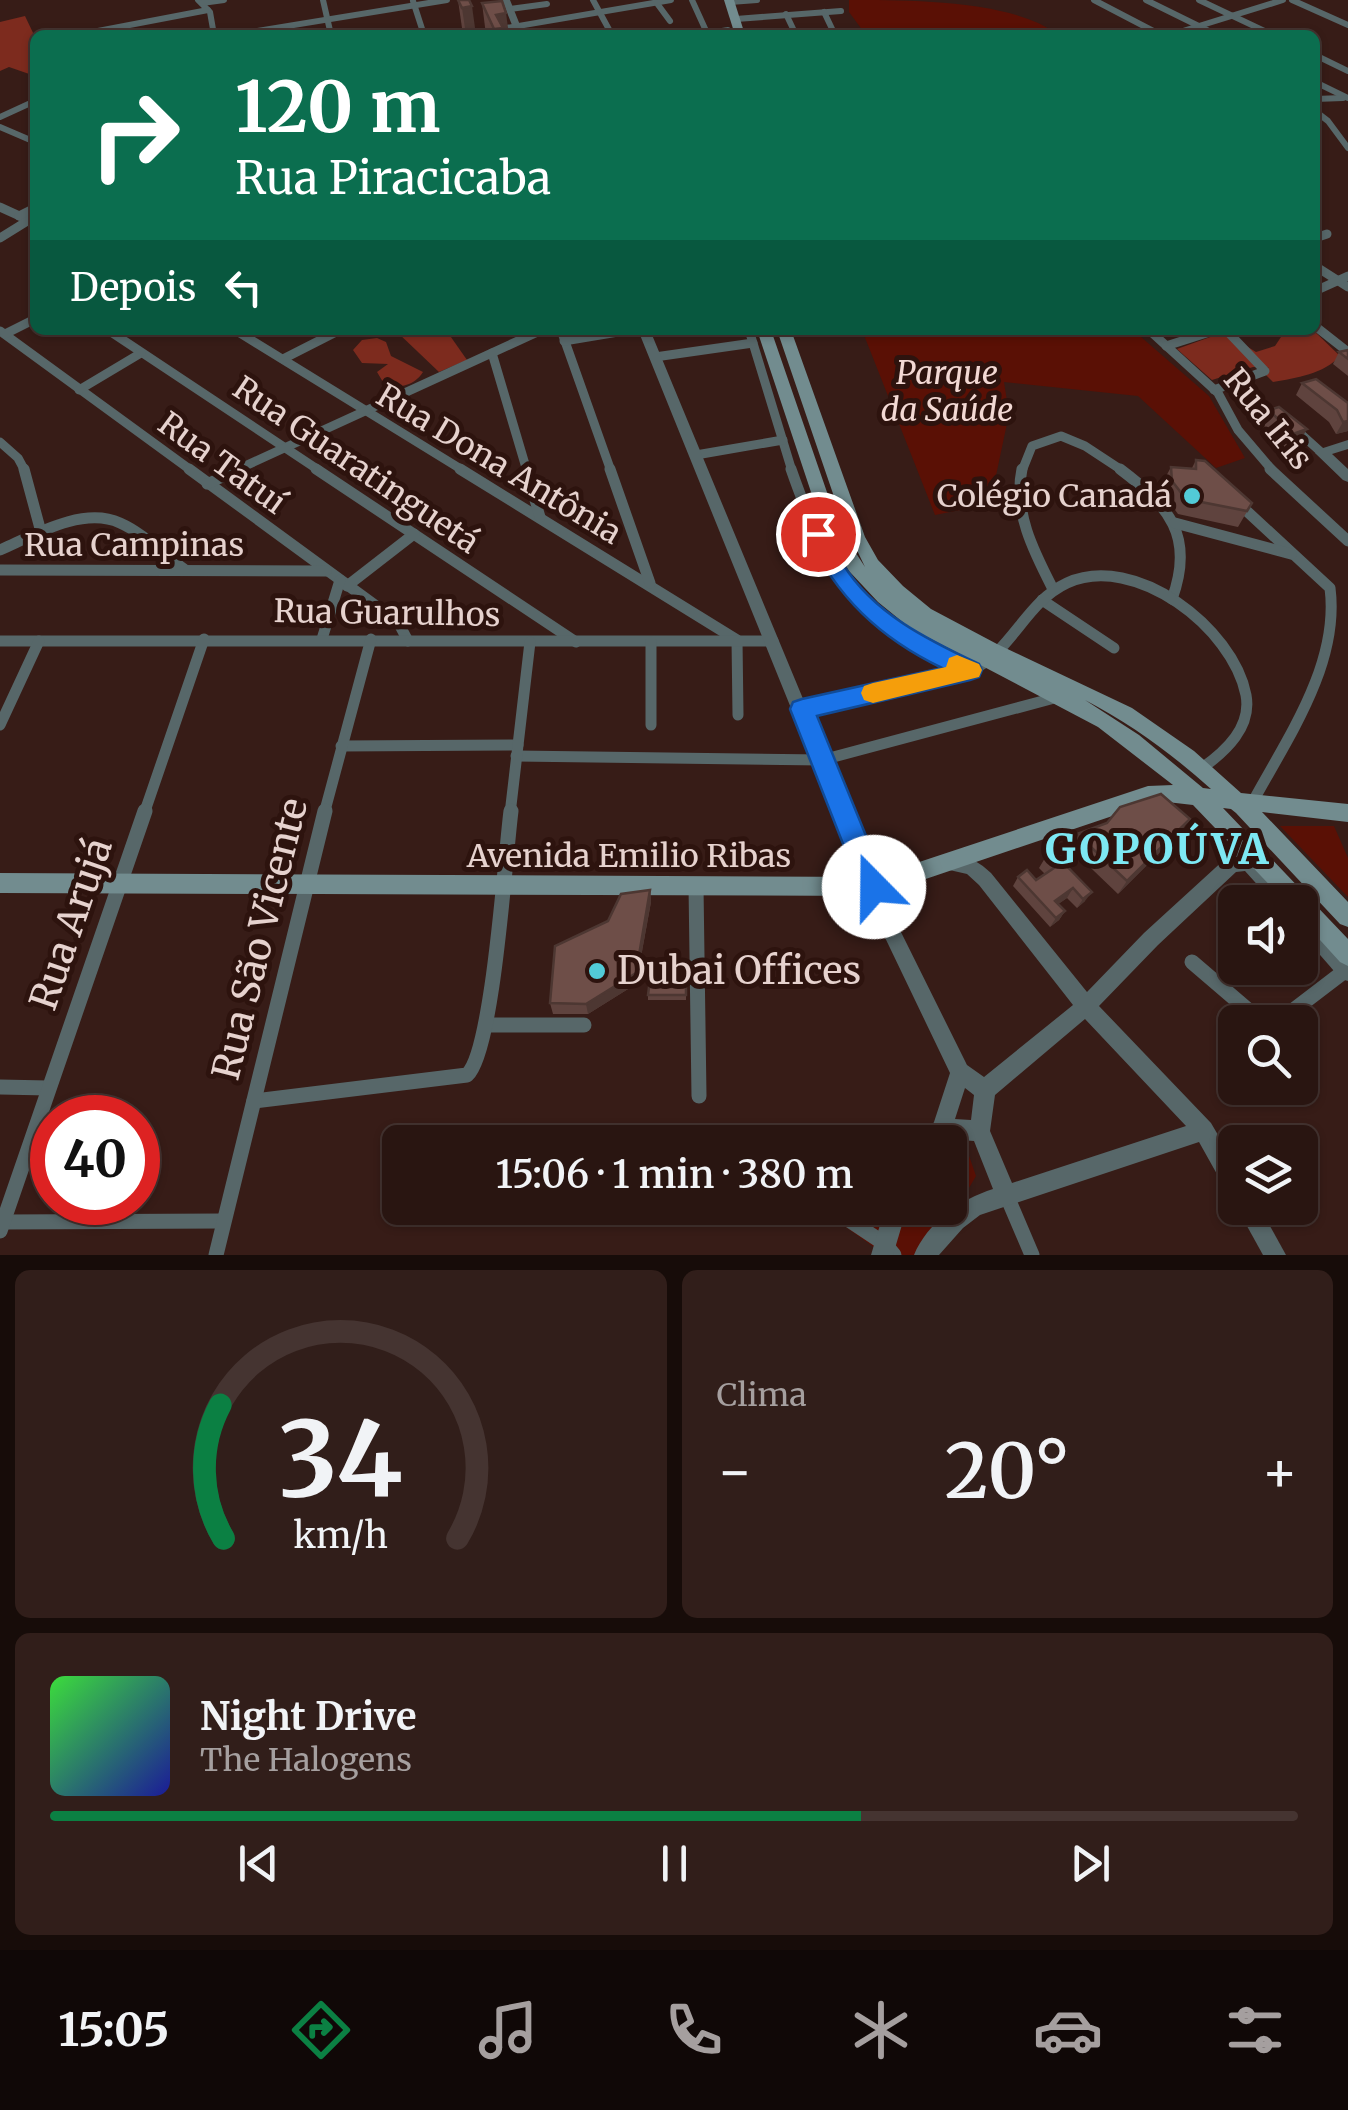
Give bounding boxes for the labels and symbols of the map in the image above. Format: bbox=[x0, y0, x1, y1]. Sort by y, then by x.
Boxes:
park label: Parque da Saúde bbox=[881, 353, 1013, 430]
street label: Rua Iris bbox=[1215, 360, 1321, 478]
street label: Rua Guaratinguetá bbox=[225, 368, 487, 562]
street label: Rua Dona Antônia bbox=[369, 375, 629, 553]
street label: Rua Tatuí bbox=[150, 403, 294, 523]
place label: Colégio Canadá bbox=[937, 476, 1172, 516]
marker: Colégio Canadá bbox=[1181, 485, 1203, 507]
pin bbox=[776, 492, 861, 577]
street label: Rua Campinas bbox=[24, 525, 244, 565]
street label: Rua Guarulhos bbox=[273, 591, 501, 635]
street label: Rua São Vicente bbox=[202, 793, 317, 1085]
district label: GOPOÚVA bbox=[1045, 822, 1271, 875]
street label: Rua Arujá bbox=[19, 832, 122, 1016]
position arrow bbox=[822, 835, 926, 939]
street label: Avenida Emilio Ribas bbox=[466, 836, 791, 876]
place label: Dubai Offices bbox=[617, 947, 861, 994]
marker: Dubai Offices bbox=[586, 960, 608, 982]
speed limit sign: 40 bbox=[30, 1095, 160, 1225]

